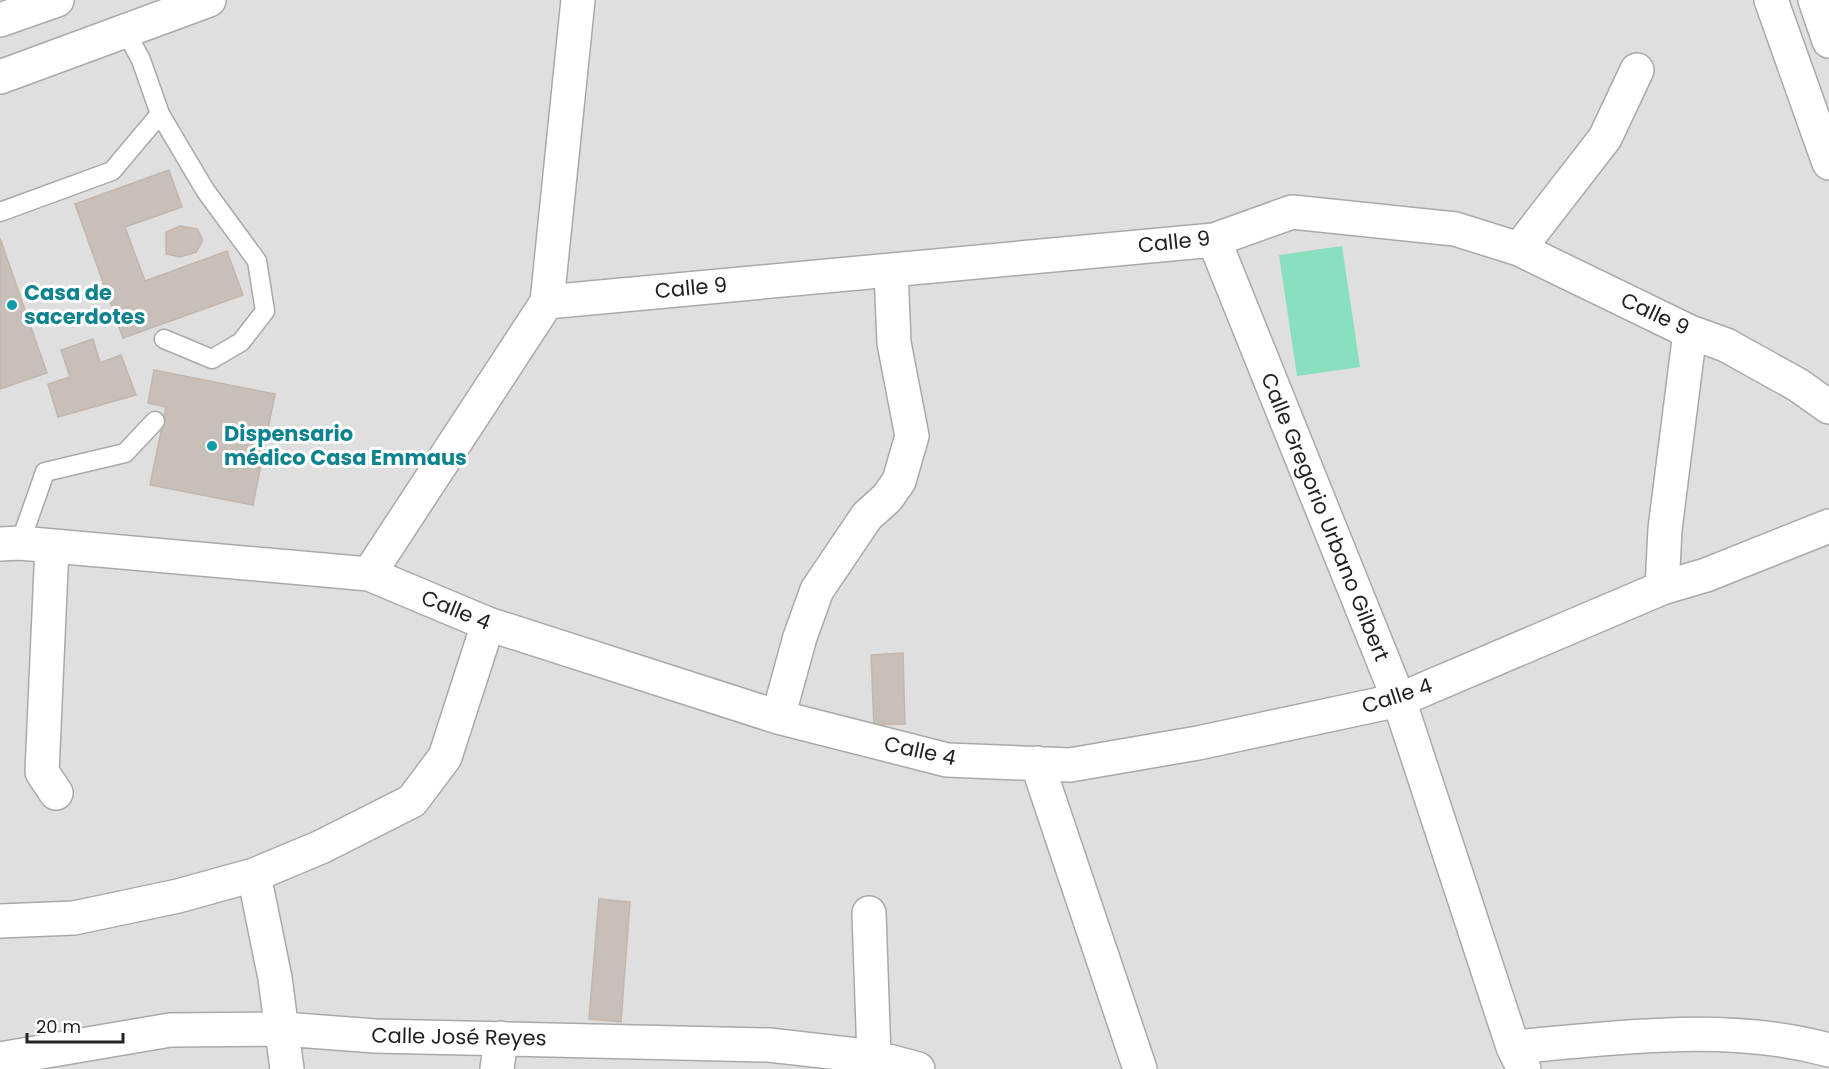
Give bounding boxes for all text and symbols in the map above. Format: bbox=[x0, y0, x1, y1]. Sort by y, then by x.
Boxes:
street label: Calle 9 bbox=[1136, 223, 1212, 260]
street label: Calle 9 bbox=[654, 270, 728, 305]
place label: Casa de sacerdotes bbox=[24, 278, 145, 331]
street label: Calle 9 bbox=[1616, 285, 1694, 342]
marker: Casa de sacerdotes bbox=[5, 298, 19, 312]
street label: Calle Gregorio Urbano Gilbert bbox=[1254, 368, 1397, 665]
place label: Dispensario médico Casa Emmaus bbox=[224, 419, 467, 472]
marker: Dispensario médico Casa Emmaus bbox=[205, 439, 219, 453]
street label: Calle 4 bbox=[417, 582, 495, 637]
street label: Calle 4 bbox=[1358, 671, 1436, 721]
street label: Calle 4 bbox=[882, 729, 959, 772]
scale bar bbox=[27, 1006, 123, 1044]
text: 20 m bbox=[36, 1014, 81, 1039]
street label: Calle José Reyes bbox=[371, 1020, 547, 1053]

